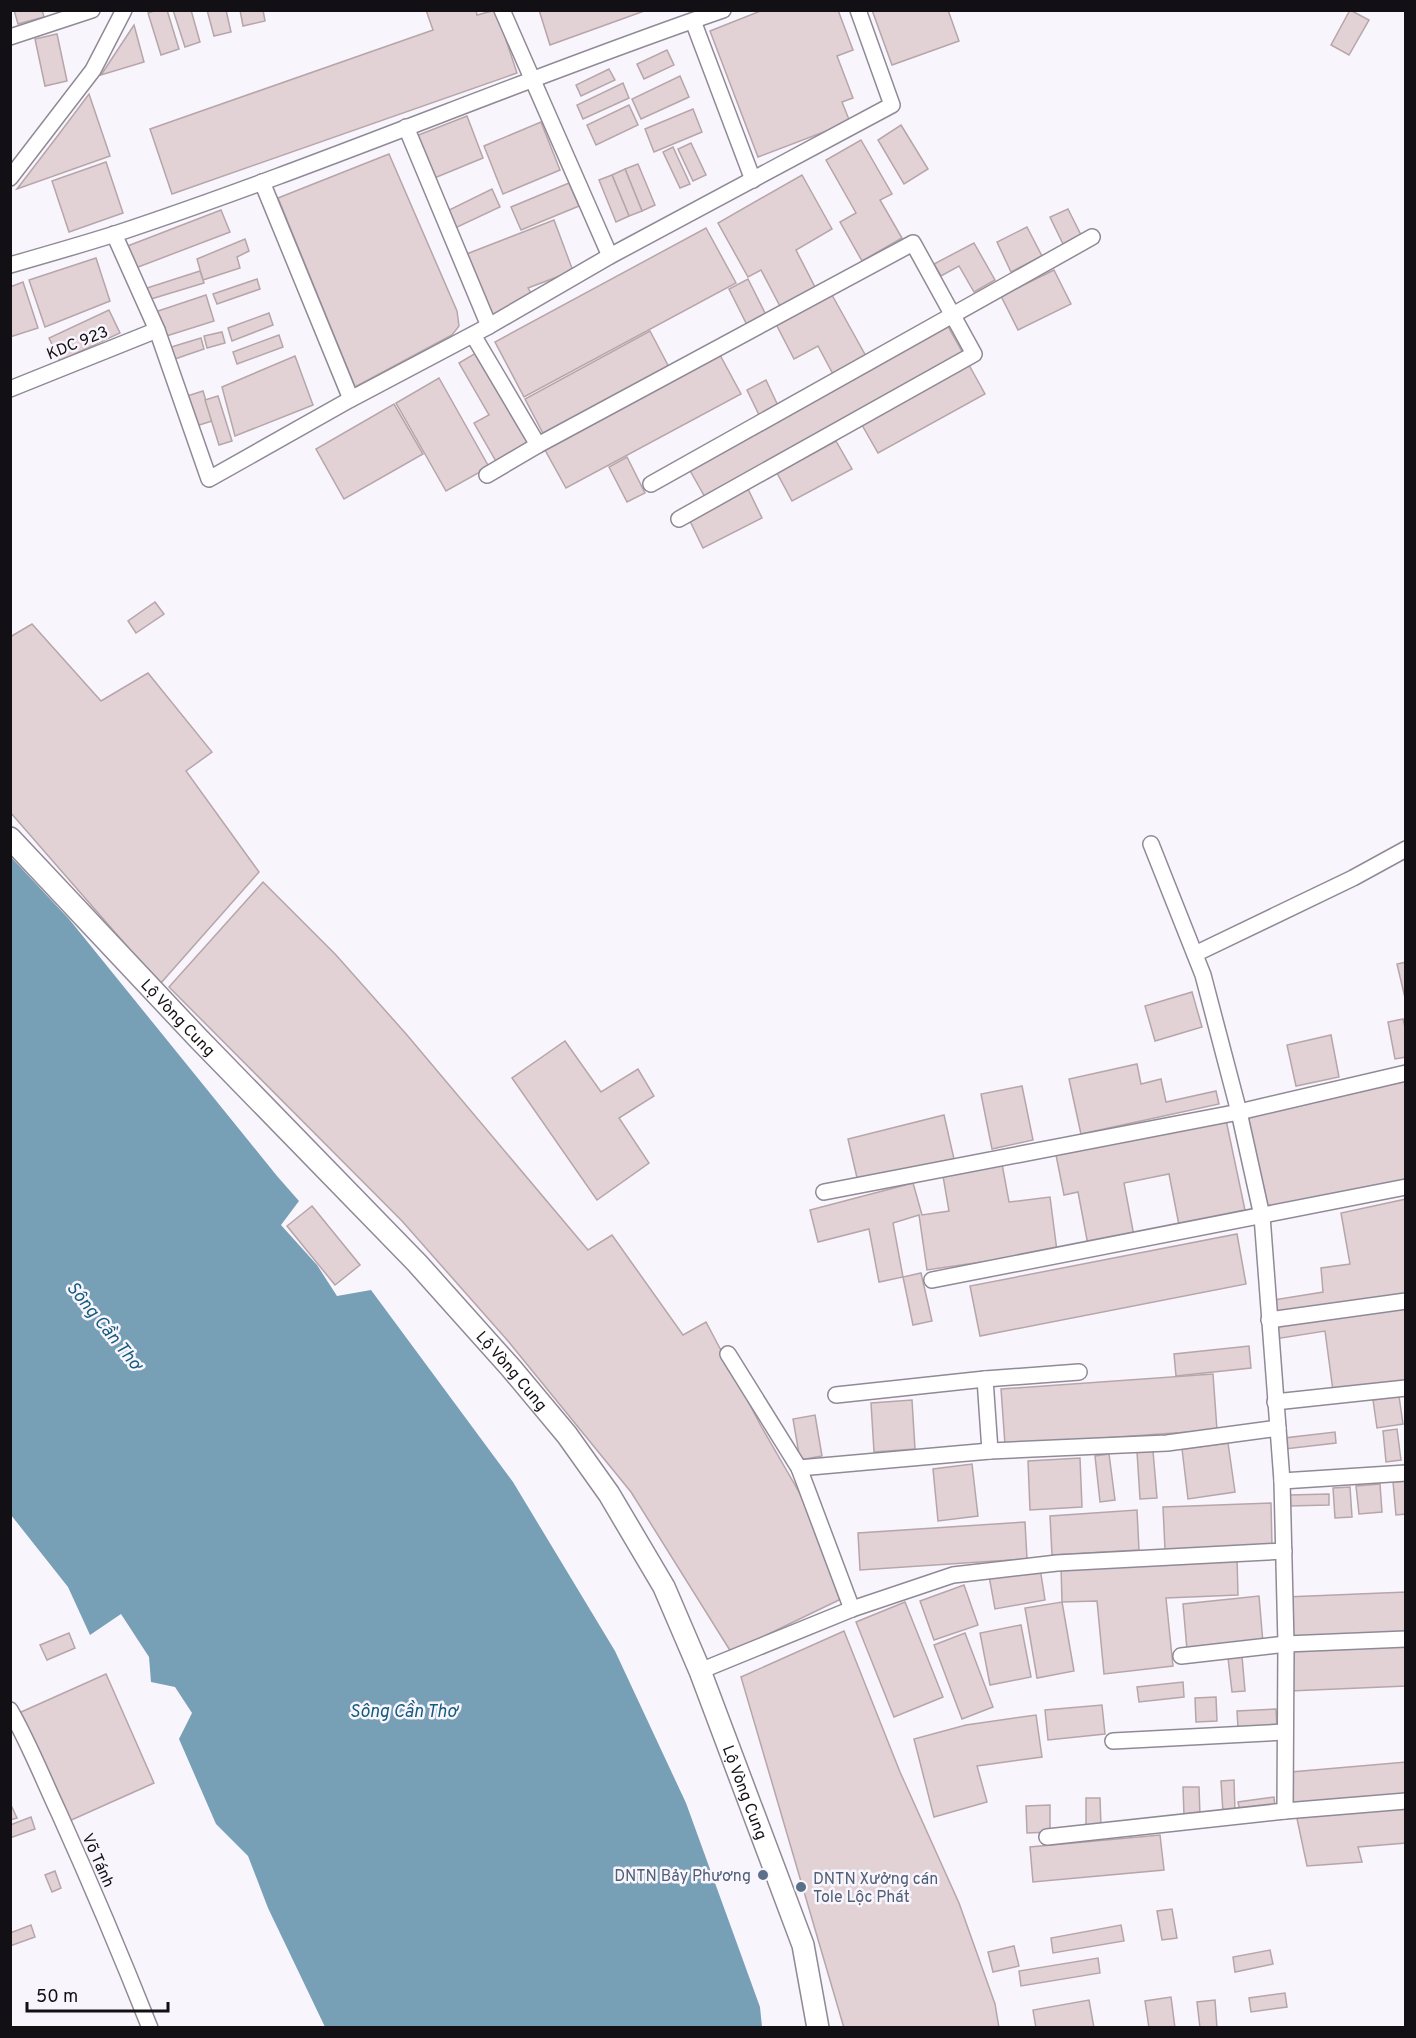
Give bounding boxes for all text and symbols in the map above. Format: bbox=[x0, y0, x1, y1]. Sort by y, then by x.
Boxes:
street label: KDC 923 bbox=[44, 322, 111, 365]
street label: Lộ Vòng Cung bbox=[136, 976, 218, 1062]
water label: Sông Cần Thơ bbox=[61, 1277, 149, 1377]
street label: Lộ Vòng Cung bbox=[471, 1328, 551, 1416]
water label: Sông Cần Thơ bbox=[350, 1700, 460, 1724]
street label: Lộ Vòng Cung bbox=[717, 1743, 770, 1843]
street label: Võ Tánh bbox=[76, 1831, 118, 1891]
place label: DNTN Bảy Phương bbox=[614, 1867, 751, 1887]
marker: DNTN Bảy Phương bbox=[756, 1868, 770, 1882]
place label: DNTN Xưởng cán Tole Lộc Phát bbox=[813, 1870, 938, 1908]
marker: DNTN Xưởng cán Tole Lộc Phát bbox=[794, 1880, 808, 1894]
scale bar bbox=[27, 1975, 168, 2013]
text: 50 m bbox=[36, 1986, 78, 2009]

